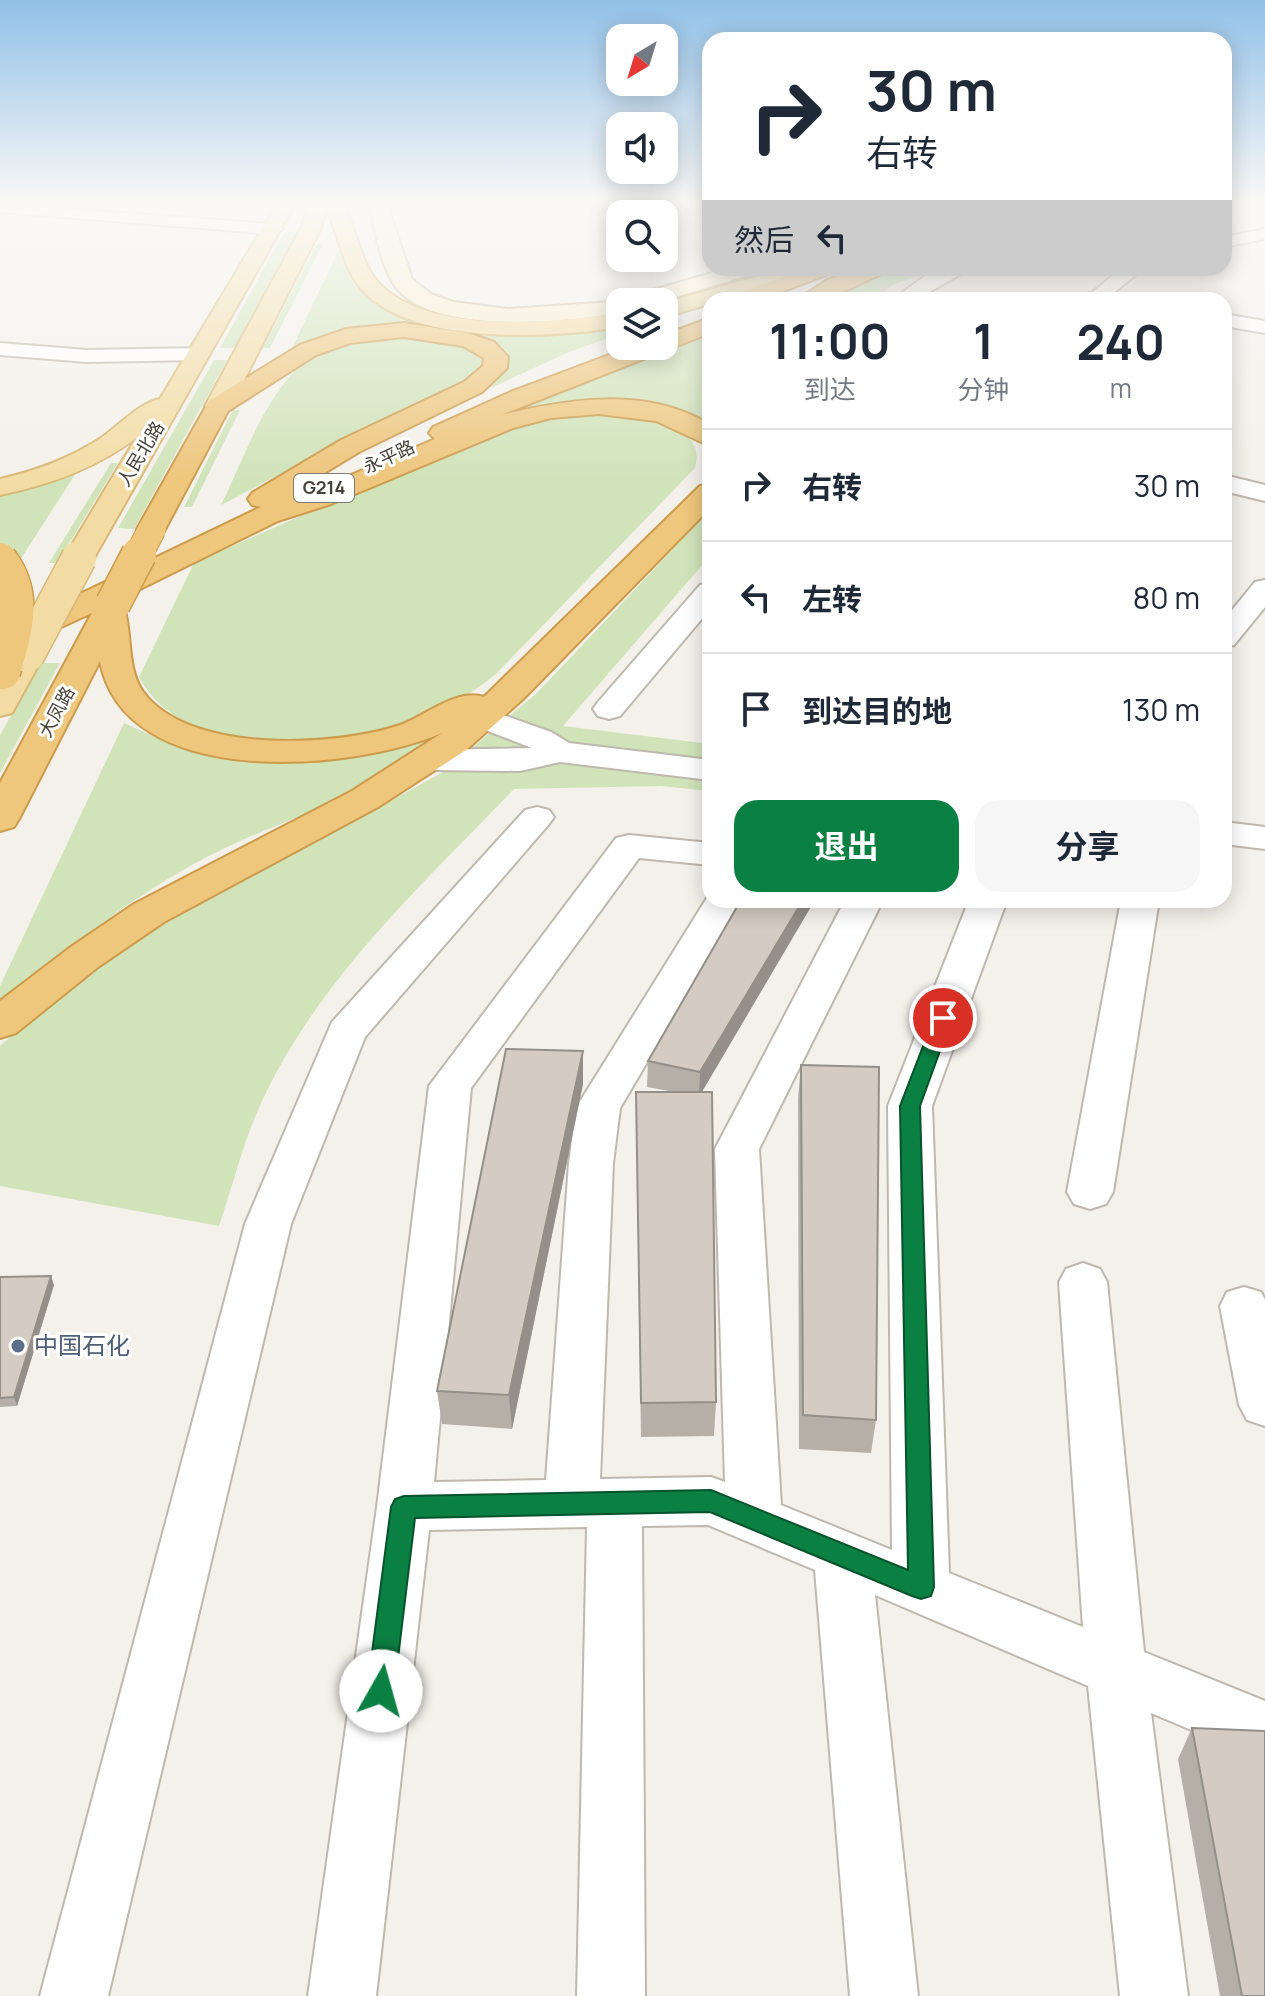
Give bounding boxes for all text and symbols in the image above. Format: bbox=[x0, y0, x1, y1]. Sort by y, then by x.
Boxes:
north arrow bbox=[606, 24, 678, 96]
map controls bbox=[606, 24, 678, 360]
text: 30 m bbox=[866, 51, 997, 128]
icon: right bbox=[734, 64, 838, 168]
button: sound bbox=[606, 112, 678, 184]
text: 右转 bbox=[866, 128, 938, 177]
button: search bbox=[606, 200, 678, 272]
icon: left bbox=[810, 216, 854, 260]
text: 然后 bbox=[734, 219, 794, 260]
button: layers bbox=[606, 288, 678, 360]
text: 11:00 bbox=[769, 308, 891, 373]
text: 1 bbox=[973, 308, 994, 373]
text: 240 bbox=[1077, 309, 1165, 374]
text: m bbox=[1110, 370, 1132, 406]
text: 到达 bbox=[804, 371, 856, 407]
text: 分钟 bbox=[958, 371, 1010, 407]
street label: 人民北路 bbox=[111, 416, 169, 491]
street label: 永平路 bbox=[359, 434, 418, 478]
icon: right bbox=[734, 463, 778, 507]
text: 30 m bbox=[1134, 465, 1200, 506]
text: 右转 bbox=[802, 466, 862, 507]
road number: G214 bbox=[294, 474, 354, 502]
icon: left bbox=[734, 575, 778, 619]
text: 80 m bbox=[1133, 577, 1200, 618]
text: 左转 bbox=[802, 578, 862, 619]
street label: 大凤路 bbox=[33, 682, 79, 741]
icon: arrive bbox=[734, 687, 778, 731]
text: 130 m bbox=[1122, 689, 1200, 730]
text: 到达目的地 bbox=[802, 690, 952, 731]
button: 退出 bbox=[734, 800, 959, 892]
button: 分享 bbox=[975, 800, 1200, 892]
pin bbox=[909, 984, 977, 1052]
icon: arrive bbox=[921, 996, 965, 1040]
place label: 中国石化 bbox=[34, 1328, 130, 1361]
marker: 中国石化 bbox=[9, 1337, 27, 1355]
position arrow bbox=[339, 1649, 423, 1733]

